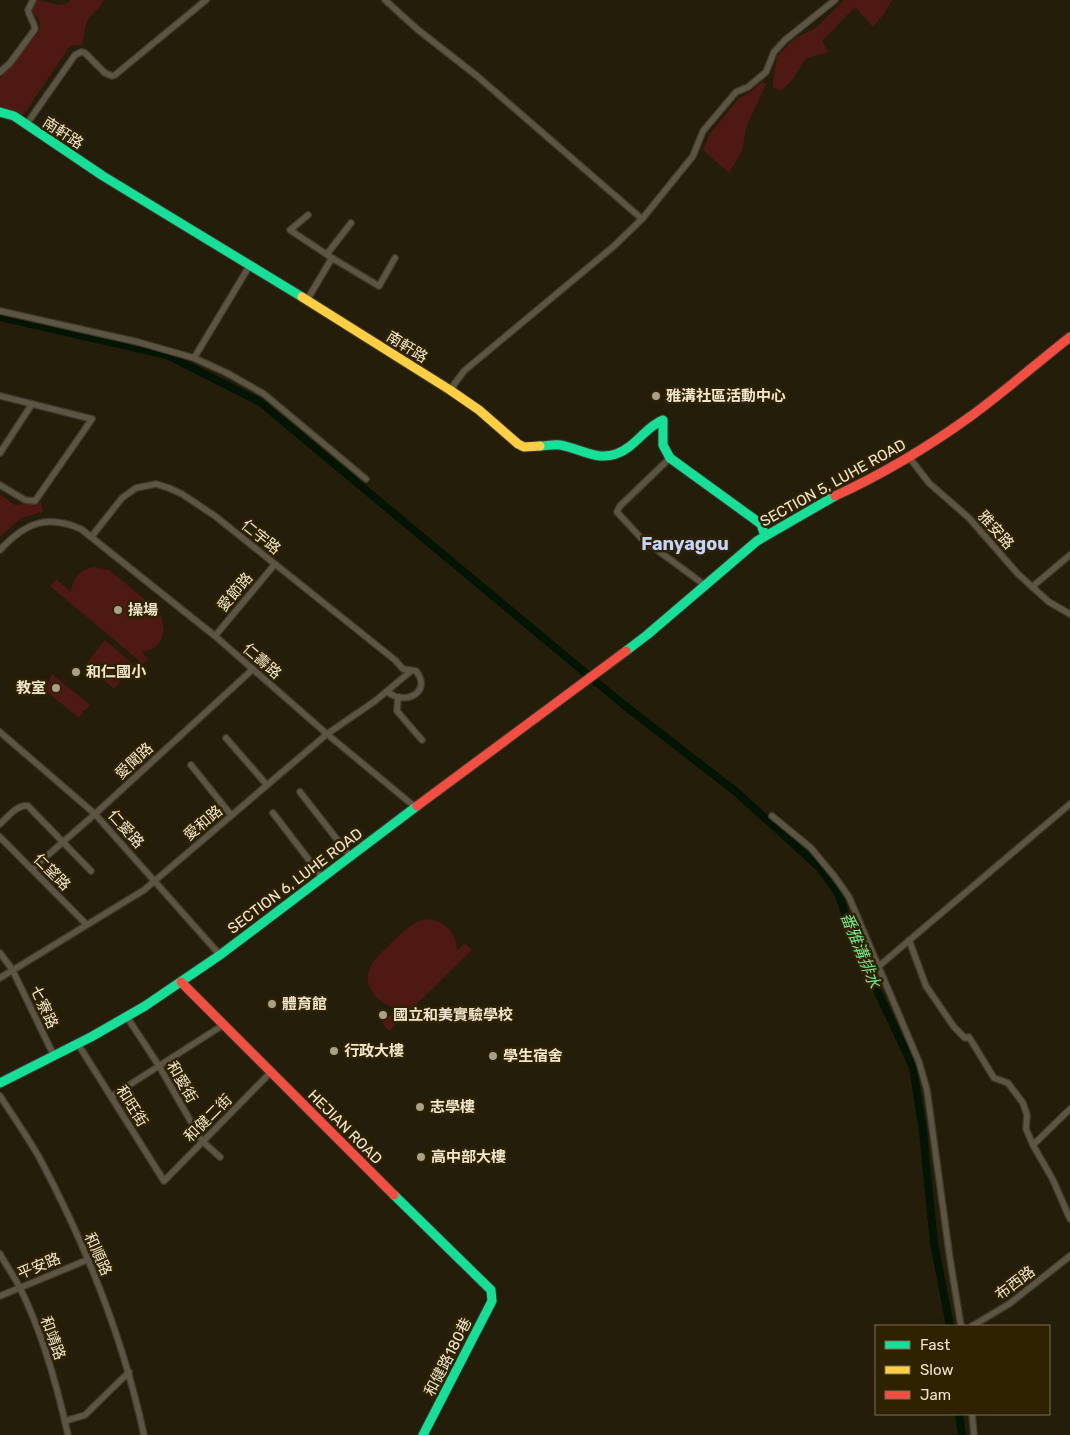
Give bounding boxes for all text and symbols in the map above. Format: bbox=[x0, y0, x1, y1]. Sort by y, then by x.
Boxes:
street label: 南軒路 bbox=[39, 113, 87, 153]
street label: 南軒路 bbox=[383, 327, 431, 367]
place label: 雅溝社區活動中心 bbox=[666, 387, 786, 405]
marker: 雅溝社區活動中心 bbox=[650, 390, 662, 402]
street label: SECTION 5, LUHE ROAD bbox=[757, 435, 909, 531]
street label: 雅安路 bbox=[974, 507, 1018, 553]
street label: 仁宇路 bbox=[238, 516, 284, 558]
district label: Fanyagou bbox=[641, 533, 729, 555]
street label: 愛節路 bbox=[214, 569, 256, 615]
place label: 操場 bbox=[128, 601, 158, 619]
marker: 操場 bbox=[112, 604, 124, 616]
street label: 仁壽路 bbox=[239, 639, 285, 683]
place label: 和仁國小 bbox=[86, 663, 147, 681]
marker: 和仁國小 bbox=[70, 666, 82, 678]
place label: 教室 bbox=[16, 679, 46, 697]
marker: 教室 bbox=[50, 682, 62, 694]
street label: 愛聞路 bbox=[111, 739, 157, 783]
street label: 愛和路 bbox=[180, 802, 226, 844]
street label: 仁愛路 bbox=[104, 806, 148, 852]
street label: SECTION 6, LUHE ROAD bbox=[224, 824, 366, 938]
street label: 仁望路 bbox=[30, 850, 74, 894]
water label: 番雅溝排水 bbox=[837, 910, 885, 992]
street label: 七寮路 bbox=[26, 983, 62, 1031]
place label: 體育館 bbox=[282, 995, 327, 1013]
marker: 體育館 bbox=[266, 998, 278, 1010]
place label: 國立和美實驗學校 bbox=[393, 1006, 513, 1024]
marker: 國立和美實驗學校 bbox=[377, 1009, 389, 1021]
place label: 行政大樓 bbox=[344, 1042, 404, 1060]
marker: 行政大樓 bbox=[328, 1045, 340, 1057]
place label: 學生宿舍 bbox=[503, 1047, 563, 1065]
marker: 學生宿舍 bbox=[487, 1050, 499, 1062]
street label: 和愛街 bbox=[163, 1058, 201, 1106]
street label: 和旺街 bbox=[112, 1082, 152, 1130]
street label: HEJIAN ROAD bbox=[304, 1086, 386, 1168]
street label: 和健二街 bbox=[180, 1090, 236, 1146]
place label: 志學樓 bbox=[430, 1098, 475, 1116]
marker: 志學樓 bbox=[414, 1101, 426, 1113]
place label: 高中部大樓 bbox=[431, 1148, 506, 1166]
marker: 高中部大樓 bbox=[415, 1151, 427, 1163]
street label: 和順路 bbox=[81, 1230, 115, 1278]
street label: 平安路 bbox=[15, 1249, 63, 1283]
street label: 布西路 bbox=[992, 1262, 1038, 1304]
street label: 和靖路 bbox=[37, 1314, 69, 1362]
street label: 和健路180巷 bbox=[421, 1315, 475, 1399]
legend bbox=[875, 1325, 1050, 1415]
text: Fast bbox=[920, 1336, 950, 1354]
text: Slow bbox=[920, 1361, 953, 1379]
text: Jam bbox=[920, 1386, 951, 1404]

